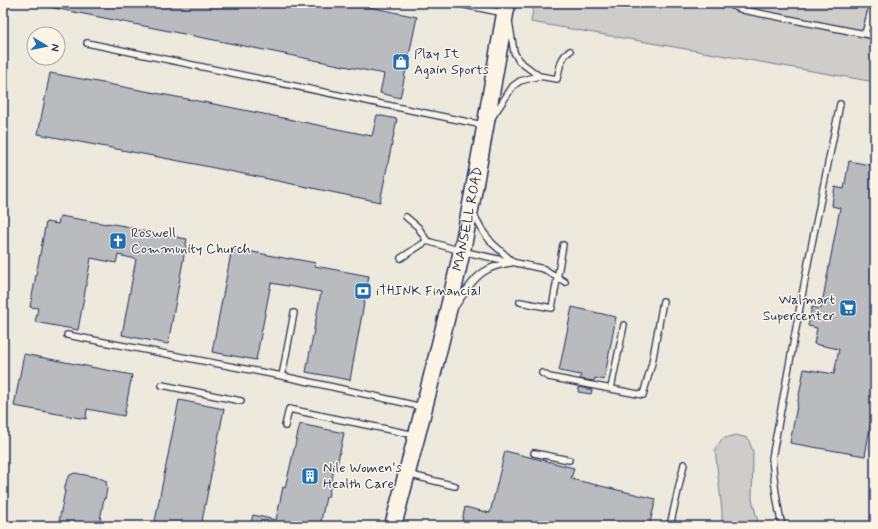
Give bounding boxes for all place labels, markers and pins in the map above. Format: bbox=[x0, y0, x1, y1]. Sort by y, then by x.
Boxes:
place label: Play It Again Sports bbox=[414, 45, 489, 79]
shop icon: Play It Again Sports bbox=[391, 52, 411, 72]
place label: Roswell Community Church bbox=[131, 224, 251, 258]
church icon: Roswell Community Church bbox=[108, 231, 128, 251]
bank icon: iTHINK Financial bbox=[353, 281, 373, 301]
place label: iTHINK Financial bbox=[376, 282, 481, 300]
place label: Walmart Supercenter bbox=[763, 291, 835, 325]
supermarket icon: Walmart Supercenter bbox=[838, 298, 858, 318]
place label: Nile Women's Health Care bbox=[323, 459, 402, 493]
building icon: Nile Women's Health Care bbox=[300, 466, 320, 486]

